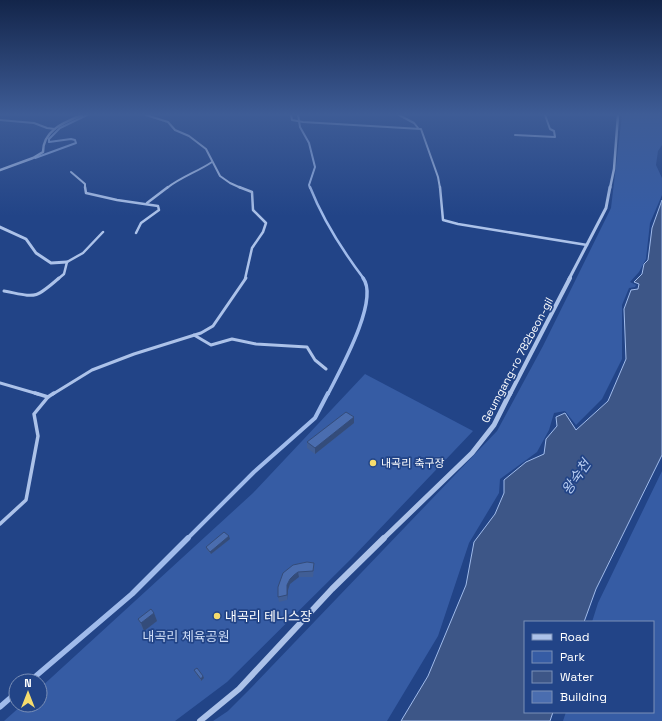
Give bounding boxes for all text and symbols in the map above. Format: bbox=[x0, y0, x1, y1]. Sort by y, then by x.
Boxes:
street label: Geumgang-ro 782beon-gil bbox=[478, 295, 556, 425]
water label: 왕숙천 bbox=[558, 455, 595, 498]
place label: 내곡리 축구장 bbox=[381, 456, 445, 470]
marker: 내곡리 축구장 bbox=[368, 458, 378, 468]
place label: 내곡리 테니스장 bbox=[225, 608, 312, 625]
marker: 내곡리 테니스장 bbox=[212, 611, 222, 621]
legend bbox=[524, 621, 654, 713]
park label: 내곡리 체육공원 bbox=[142, 628, 230, 645]
text: Road bbox=[560, 629, 589, 645]
text: Park bbox=[560, 649, 585, 665]
text: Water bbox=[560, 669, 594, 685]
north arrow bbox=[8, 673, 48, 713]
text: N bbox=[24, 676, 32, 690]
text: Building bbox=[560, 689, 607, 705]

